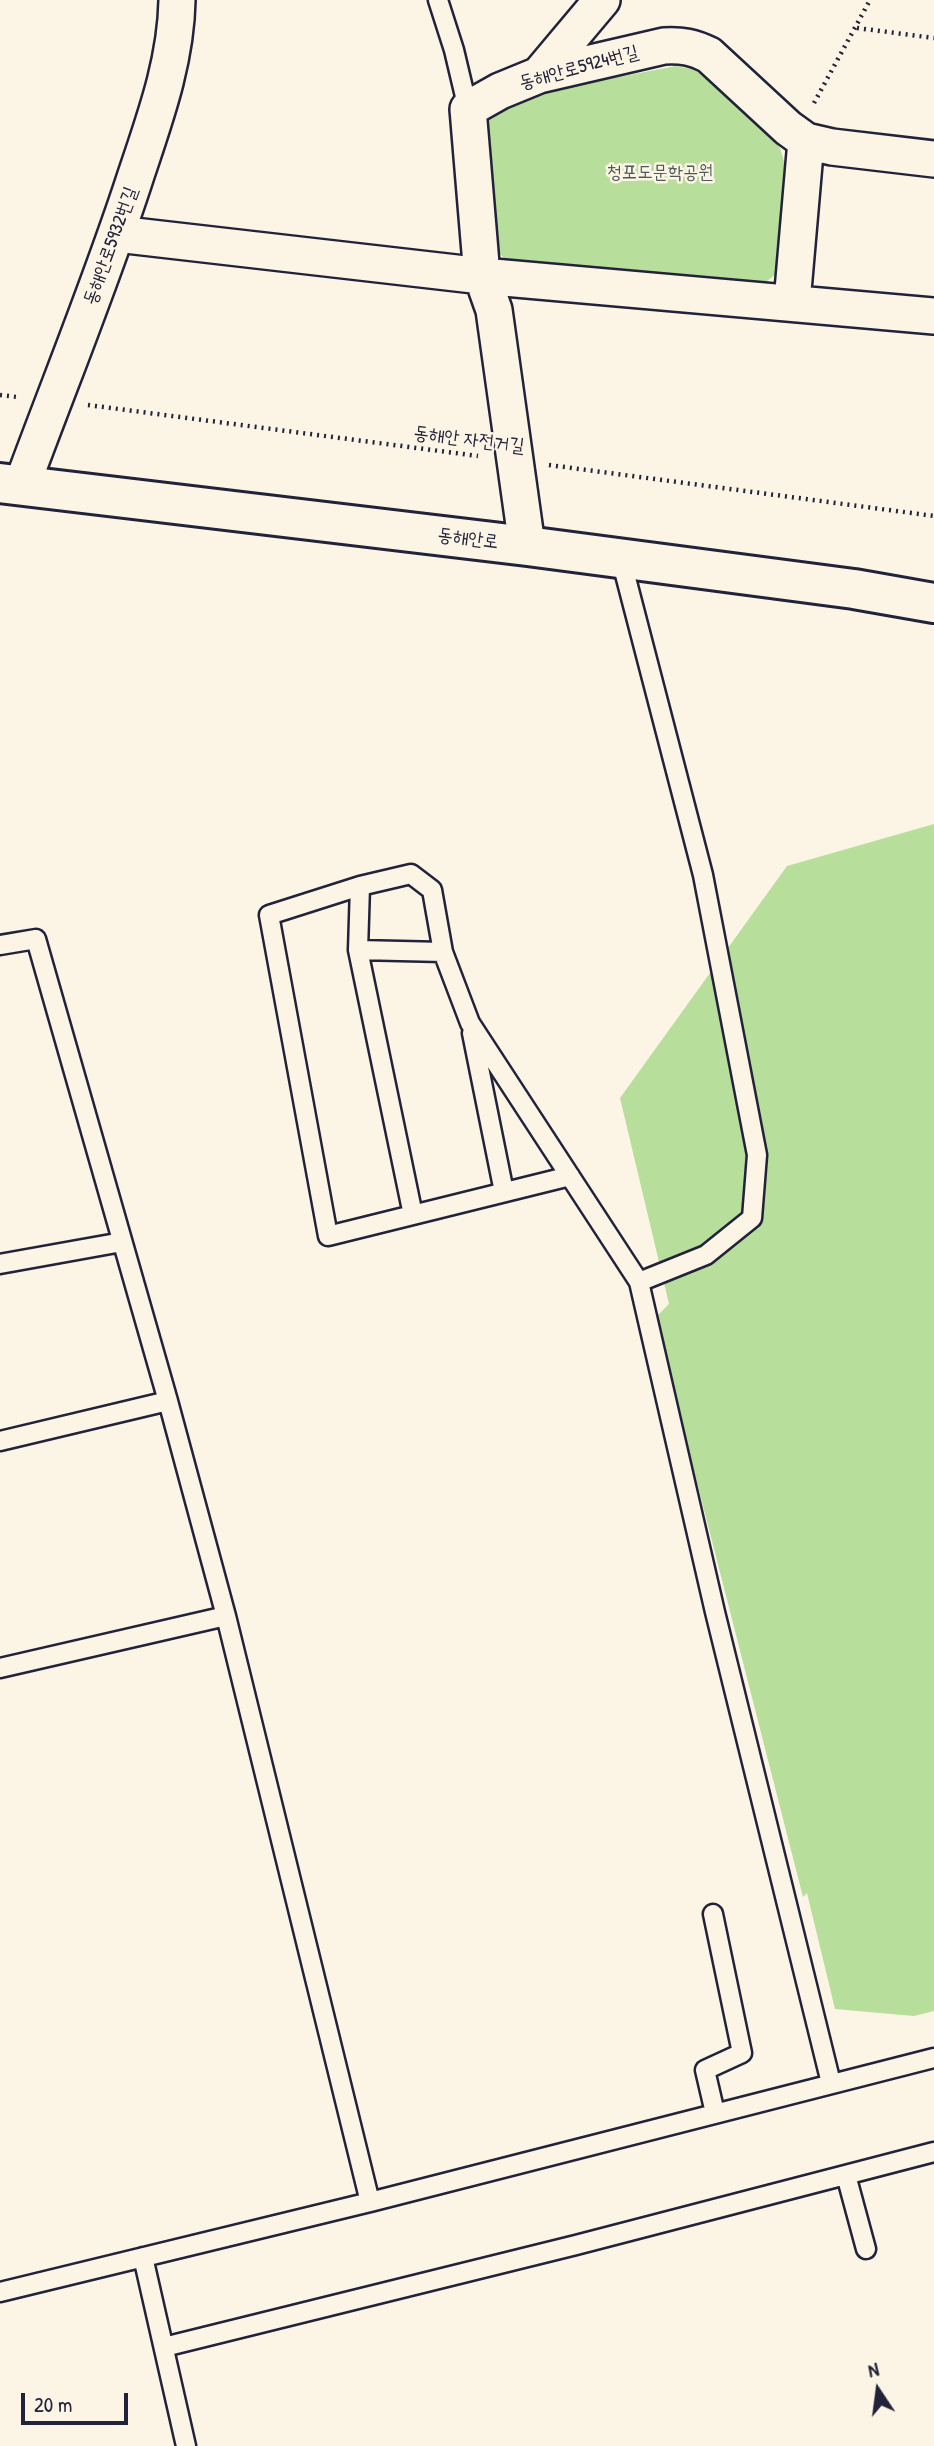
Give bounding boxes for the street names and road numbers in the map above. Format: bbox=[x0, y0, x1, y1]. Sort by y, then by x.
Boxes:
street label: 동해안로5924번길 bbox=[517, 41, 641, 95]
street label: 동해안로5932번길 bbox=[79, 184, 143, 308]
street label: 동해안 자전거길 bbox=[412, 422, 526, 458]
street label: 동해안로 bbox=[436, 524, 500, 554]

